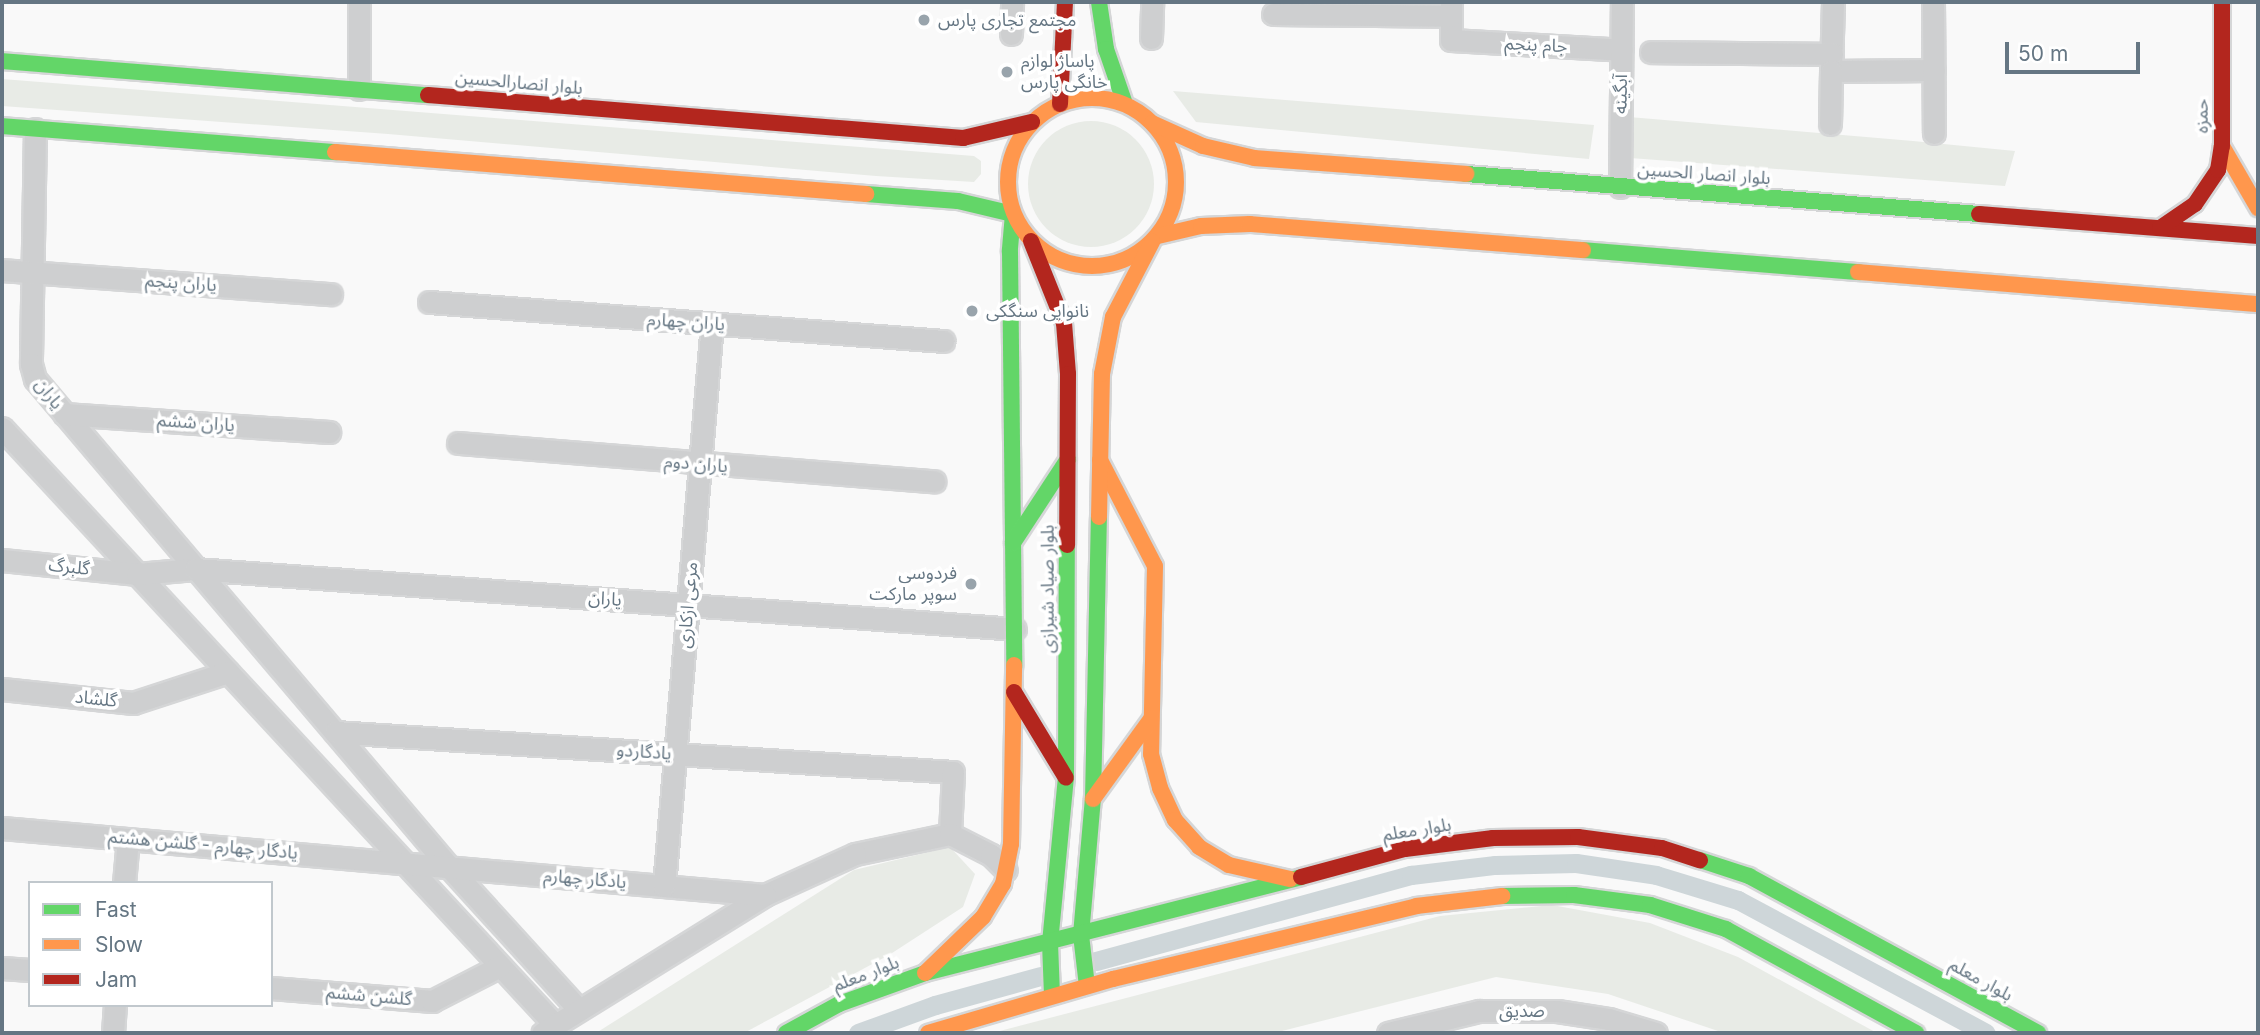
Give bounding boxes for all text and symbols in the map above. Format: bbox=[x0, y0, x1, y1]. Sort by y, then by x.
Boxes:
place label: مجتمع تجاری پارس bbox=[938, 9, 1077, 31]
marker: مجتمع تجاری پارس bbox=[916, 12, 932, 28]
scale bar bbox=[2008, 28, 2143, 72]
street label: جام پنجم bbox=[1504, 33, 1568, 57]
text: 50 m bbox=[2018, 41, 2068, 66]
place label: پاساژ لوازم خانگی پارس bbox=[1021, 51, 1108, 94]
marker: پاساژ لوازم خانگی پارس bbox=[999, 64, 1015, 80]
street label: بلوار انصارالحسین bbox=[454, 67, 584, 99]
street label: آبگینه bbox=[1610, 74, 1632, 114]
street label: حمزه bbox=[2191, 99, 2213, 133]
street label: بلوار انصار الحسین bbox=[1637, 159, 1771, 189]
street label: یاران پنجم bbox=[145, 270, 217, 296]
place label: نانوایی سنگکی bbox=[986, 300, 1089, 322]
marker: نانوایی سنگکی bbox=[964, 303, 980, 319]
street label: یاران چهارم bbox=[646, 309, 726, 335]
street label: یاران bbox=[30, 374, 68, 414]
street label: یاران ششم bbox=[156, 410, 236, 436]
street label: یاران دوم bbox=[663, 450, 729, 478]
street label: بلوار صیاد شیرازی bbox=[1037, 525, 1059, 653]
street label: گلبرگ bbox=[47, 554, 91, 580]
street label: مرعی ازکاری bbox=[673, 561, 703, 649]
place label: فردوسی سوپر مارکت bbox=[869, 563, 957, 606]
marker: فردوسی سوپر مارکت bbox=[963, 576, 979, 592]
street label: یاران bbox=[588, 587, 622, 611]
street label: گلشاد bbox=[74, 686, 118, 712]
street label: یادگار‌دو bbox=[616, 739, 672, 765]
street label: بلوار معلم bbox=[1381, 814, 1453, 846]
street label: یادگار چهارم - گلشن هشتم bbox=[107, 826, 299, 864]
street label: یادگار چهارم bbox=[543, 865, 627, 893]
legend bbox=[28, 881, 273, 1007]
text: Fast bbox=[95, 897, 137, 922]
text: Slow bbox=[95, 932, 143, 957]
street label: بلوار معلم bbox=[830, 952, 902, 996]
street label: بلوار معلم bbox=[1946, 954, 2016, 1006]
text: Jam bbox=[95, 967, 137, 992]
street label: گلشن ششم bbox=[325, 982, 413, 1010]
street label: صدیق bbox=[1499, 1000, 1545, 1022]

